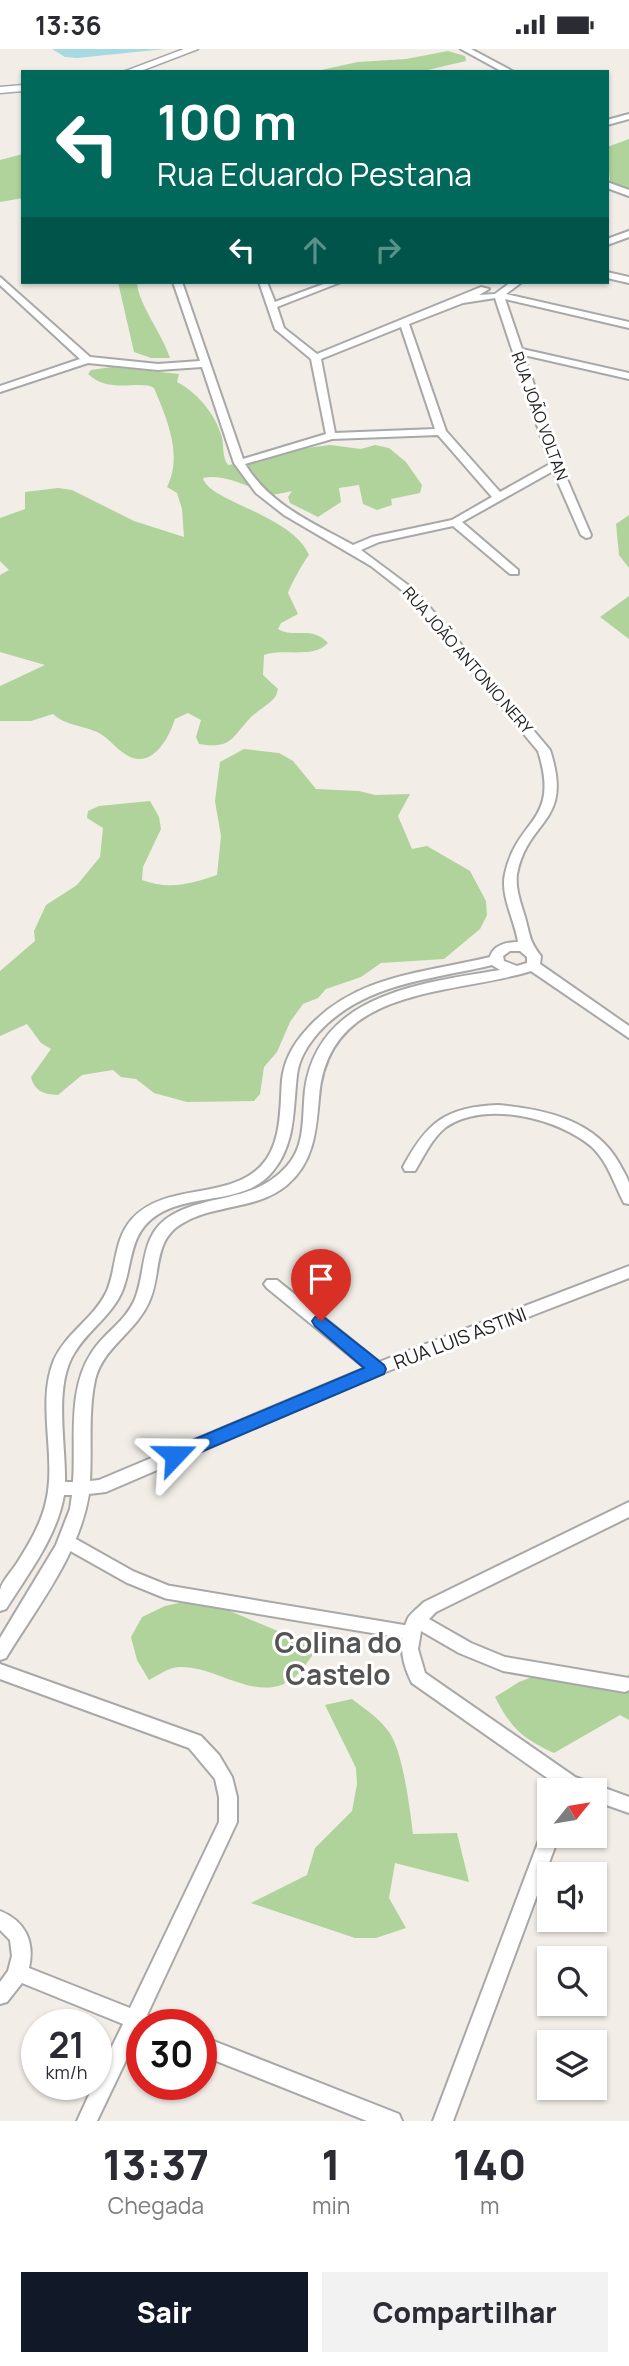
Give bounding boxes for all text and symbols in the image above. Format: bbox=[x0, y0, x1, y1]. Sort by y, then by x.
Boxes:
text: 13:36 bbox=[35, 7, 102, 43]
text: 100 m bbox=[157, 88, 297, 155]
icon: left bbox=[42, 98, 133, 189]
text: Rua Eduardo Pestana bbox=[157, 152, 472, 196]
icon: left bbox=[223, 231, 261, 269]
icon: ahead bbox=[296, 231, 334, 269]
icon: right bbox=[369, 231, 407, 269]
street label: RUA JOÃO VOLTAN bbox=[507, 349, 573, 483]
street label: RUA JOÃO ANTONIO NERY bbox=[398, 582, 538, 738]
pin bbox=[291, 1249, 351, 1321]
icon: arrive bbox=[302, 1260, 340, 1298]
street label: RUA LUIS ASTINI bbox=[390, 1301, 530, 1375]
position arrow bbox=[138, 1418, 212, 1492]
district label: Colina do Castelo bbox=[274, 1623, 402, 1693]
north arrow bbox=[537, 1778, 607, 1848]
map controls bbox=[537, 1778, 607, 2100]
button: sound bbox=[537, 1862, 607, 1932]
button: search bbox=[537, 1946, 607, 2016]
speed limit sign: 30 bbox=[126, 2009, 217, 2100]
text: 21 bbox=[48, 2021, 85, 2069]
button: layers bbox=[537, 2030, 607, 2100]
text: km/h bbox=[46, 2060, 87, 2084]
text: 13:37 bbox=[103, 2135, 209, 2193]
text: 1 bbox=[322, 2135, 341, 2193]
text: 140 bbox=[453, 2135, 526, 2193]
text: Chegada bbox=[108, 2189, 204, 2221]
text: min bbox=[312, 2189, 350, 2221]
text: m bbox=[480, 2189, 499, 2221]
button: Sair bbox=[21, 2272, 308, 2352]
button: Compartilhar bbox=[322, 2272, 608, 2352]

